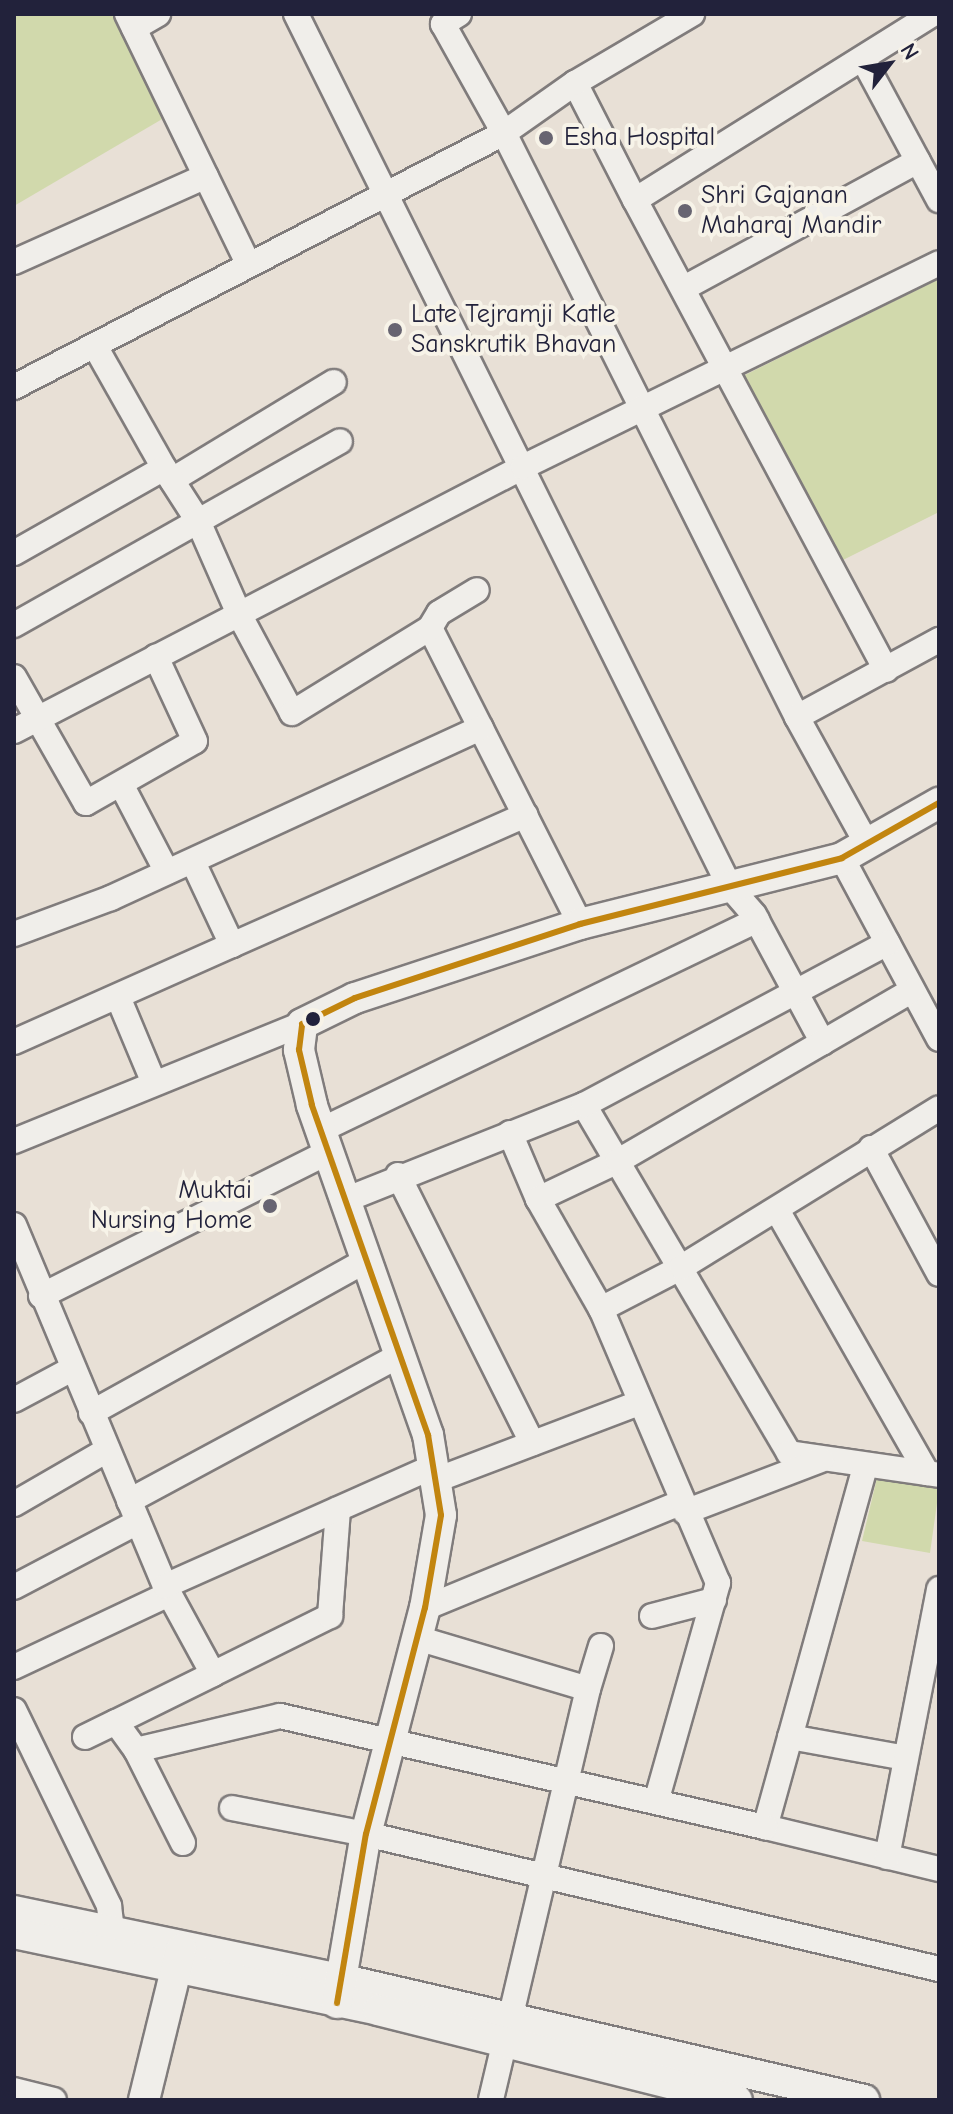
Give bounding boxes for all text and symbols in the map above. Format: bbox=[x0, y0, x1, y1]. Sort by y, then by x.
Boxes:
north arrow bbox=[849, 24, 929, 104]
text: N bbox=[895, 39, 924, 64]
place label: Esha Hospital bbox=[564, 122, 715, 154]
marker: Esha Hospital bbox=[535, 127, 557, 149]
place label: Shri Gajanan Maharaj Mandir bbox=[701, 180, 881, 242]
marker: Shri Gajanan Maharaj Mandir bbox=[676, 202, 694, 220]
place label: Late Tejramji Katle Sanskrutik Bhavan bbox=[411, 299, 616, 360]
marker: Late Tejramji Katle Sanskrutik Bhavan bbox=[386, 321, 404, 339]
unlabelled marker bbox=[305, 1011, 321, 1027]
place label: Muktai Nursing Home bbox=[91, 1175, 252, 1236]
marker: Muktai Nursing Home bbox=[259, 1195, 281, 1217]

